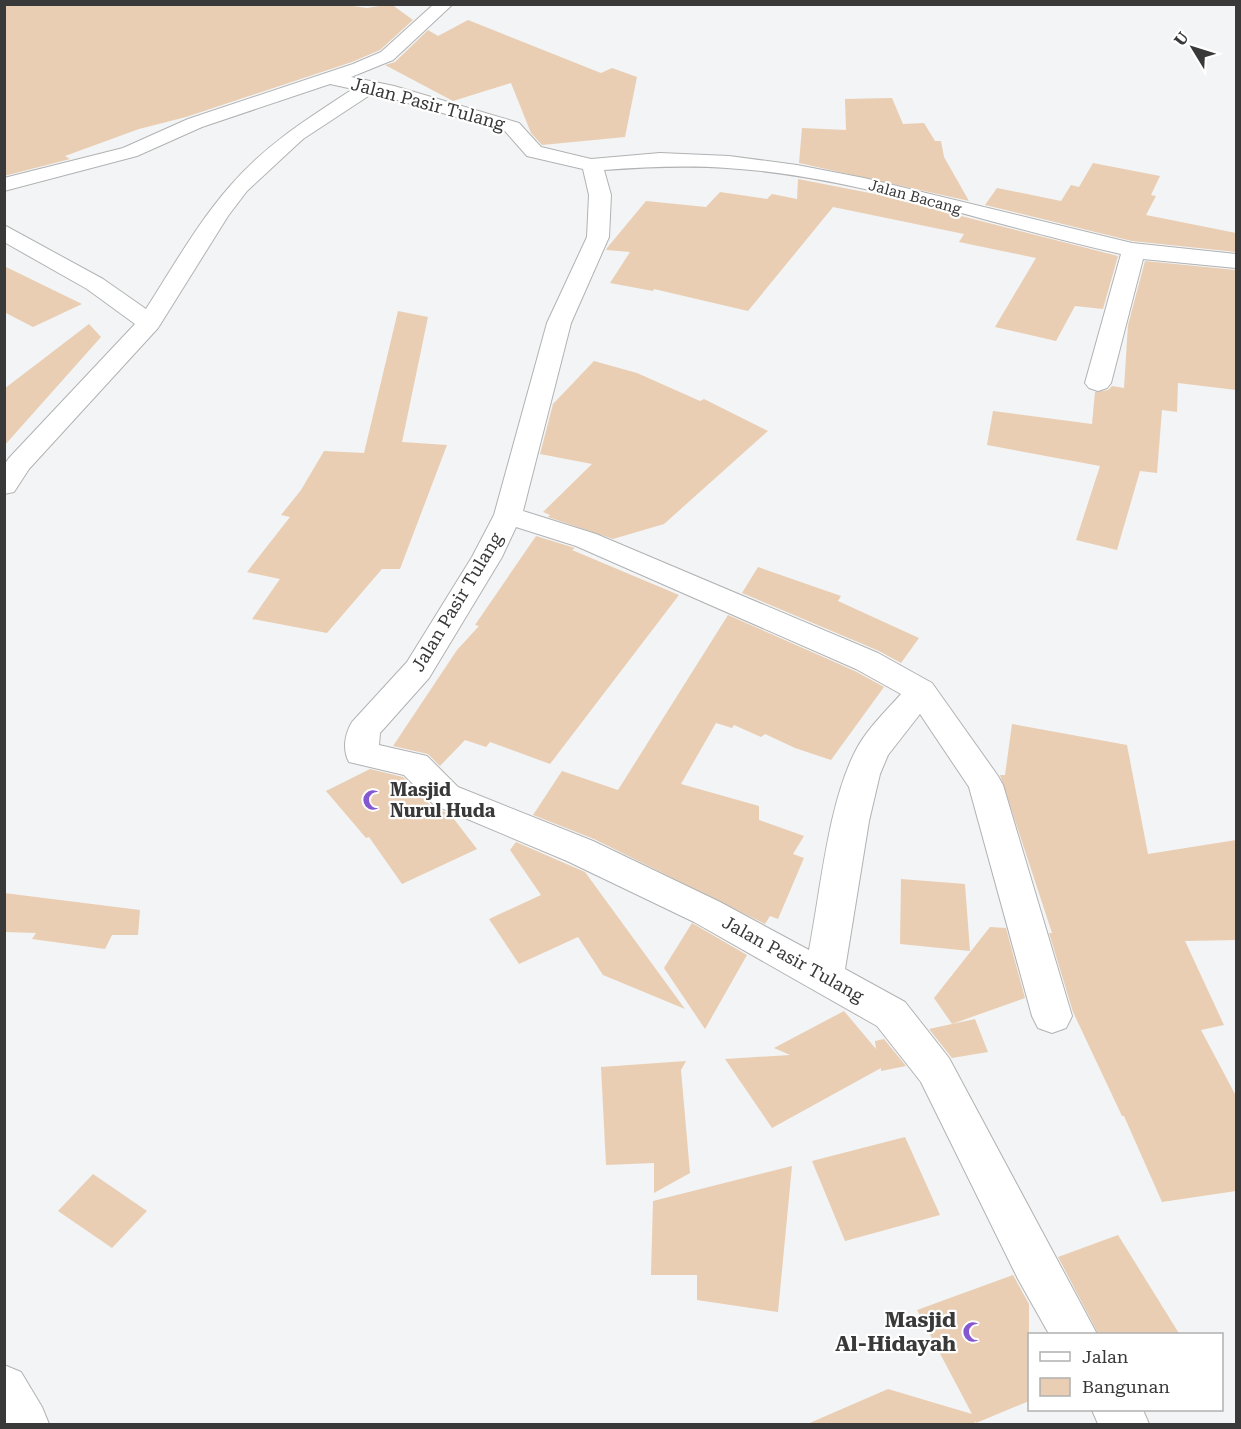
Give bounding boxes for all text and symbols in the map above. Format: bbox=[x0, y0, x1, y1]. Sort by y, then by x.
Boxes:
north arrow bbox=[1163, 18, 1223, 78]
text: U bbox=[1170, 28, 1193, 50]
street label: Jalan Pasir Tulang bbox=[349, 73, 508, 134]
street label: Jalan Bacang bbox=[867, 176, 964, 218]
street label: Jalan Pasir Tulang bbox=[407, 528, 507, 675]
place label: Masjid Nurul Huda bbox=[390, 779, 496, 821]
mosque icon: Masjid Nurul Huda bbox=[361, 788, 385, 812]
street label: Jalan Pasir Tulang bbox=[719, 911, 868, 1006]
place label: Masjid Al-Hidayah bbox=[835, 1308, 956, 1356]
mosque icon: Masjid Al-Hidayah bbox=[961, 1320, 985, 1344]
legend bbox=[1028, 1333, 1223, 1411]
text: Jalan bbox=[1082, 1346, 1129, 1367]
text: Bangunan bbox=[1082, 1376, 1170, 1397]

